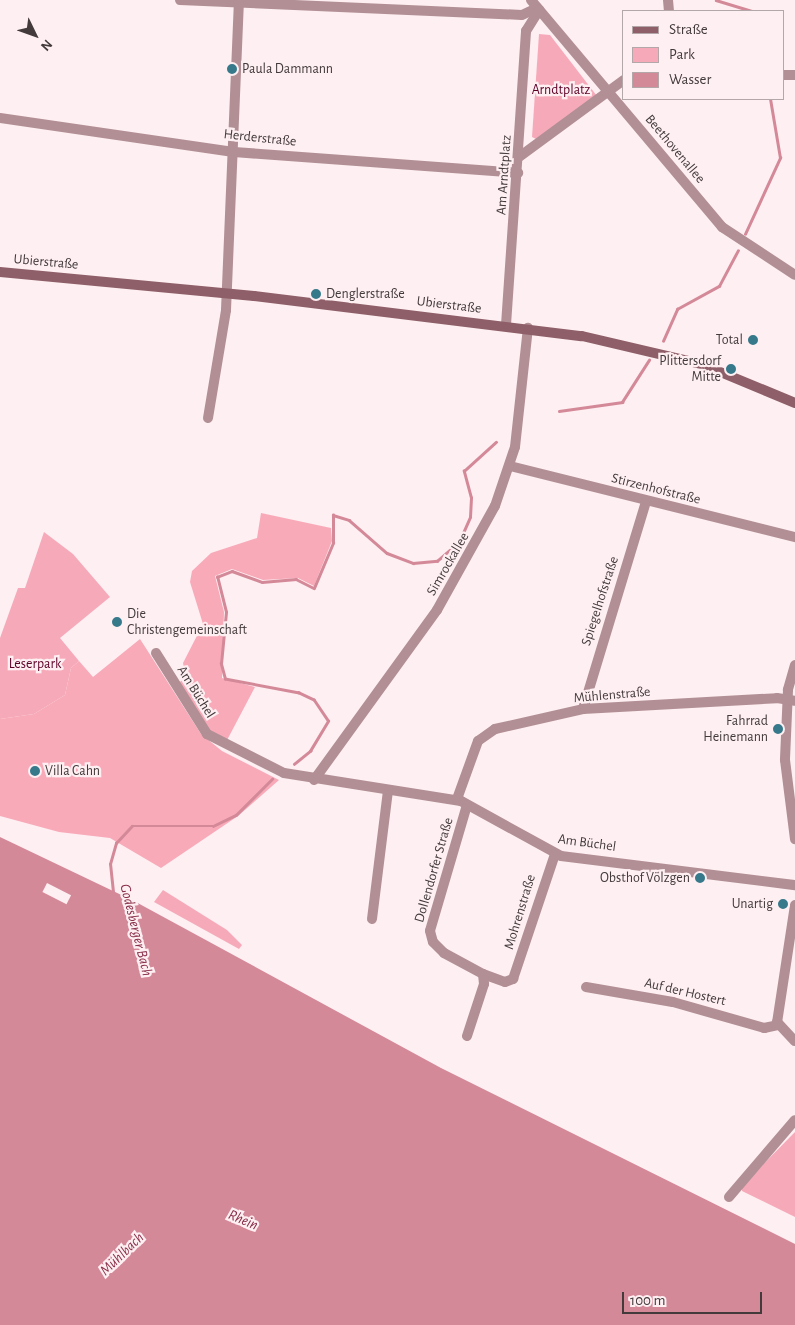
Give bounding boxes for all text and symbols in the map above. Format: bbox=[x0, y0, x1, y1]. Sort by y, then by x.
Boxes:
north arrow bbox=[10, 10, 60, 60]
legend bbox=[622, 10, 785, 100]
text: Straße bbox=[669, 22, 708, 37]
text: N bbox=[38, 37, 55, 53]
text: Park bbox=[669, 47, 695, 62]
place label: Paula Dammann bbox=[242, 61, 333, 77]
marker: Paula Dammann bbox=[226, 63, 238, 75]
text: Wasser bbox=[669, 72, 711, 87]
park label: Arndtplatz bbox=[532, 82, 590, 98]
street label: Beethovenallee bbox=[641, 111, 709, 187]
street label: Herderstraße bbox=[223, 126, 297, 150]
street label: Am Arndtplatz bbox=[493, 134, 515, 216]
street label: Ubierstraße bbox=[13, 251, 79, 273]
place label: Denglerstraße bbox=[326, 286, 405, 302]
marker: Denglerstraße bbox=[310, 288, 322, 300]
street label: Ubierstraße bbox=[416, 293, 482, 317]
place label: Total bbox=[716, 332, 743, 348]
marker: Total bbox=[747, 334, 759, 346]
place label: Plittersdorf Mitte bbox=[659, 353, 721, 386]
marker: Plittersdorf Mitte bbox=[725, 363, 737, 375]
street label: Stirzenhofstraße bbox=[610, 470, 702, 508]
street label: Simrockallee bbox=[423, 529, 473, 599]
street label: Spiegelhofstraße bbox=[578, 554, 622, 648]
place label: Die Christengemeinschaft bbox=[127, 606, 247, 638]
marker: Die Christengemeinschaft bbox=[111, 616, 123, 628]
park label: Leserpark bbox=[9, 656, 61, 672]
street label: Am Büchel bbox=[173, 663, 219, 721]
street label: Mühlenstraße bbox=[573, 683, 651, 707]
place label: Fahrrad Heinemann bbox=[703, 713, 768, 746]
marker: Fahrrad Heinemann bbox=[772, 723, 784, 735]
place label: Villa Cahn bbox=[45, 763, 100, 779]
marker: Villa Cahn bbox=[29, 765, 41, 777]
street label: Dollendorfer Straße bbox=[411, 816, 457, 924]
street label: Am Büchel bbox=[557, 831, 617, 855]
place label: Obsthof Völzgen bbox=[600, 870, 690, 886]
street label: Mohrenstraße bbox=[501, 872, 539, 952]
marker: Obsthof Völzgen bbox=[694, 872, 706, 884]
water label: Godesberger Bach bbox=[116, 882, 156, 978]
place label: Unartig bbox=[732, 896, 773, 912]
marker: Unartig bbox=[777, 898, 789, 910]
street label: Auf der Hostert bbox=[643, 974, 727, 1010]
water label: Rhein bbox=[225, 1206, 261, 1234]
water label: Mühlbach bbox=[96, 1229, 148, 1279]
scale bar bbox=[625, 1282, 765, 1314]
text: 100 m bbox=[630, 1293, 665, 1308]

